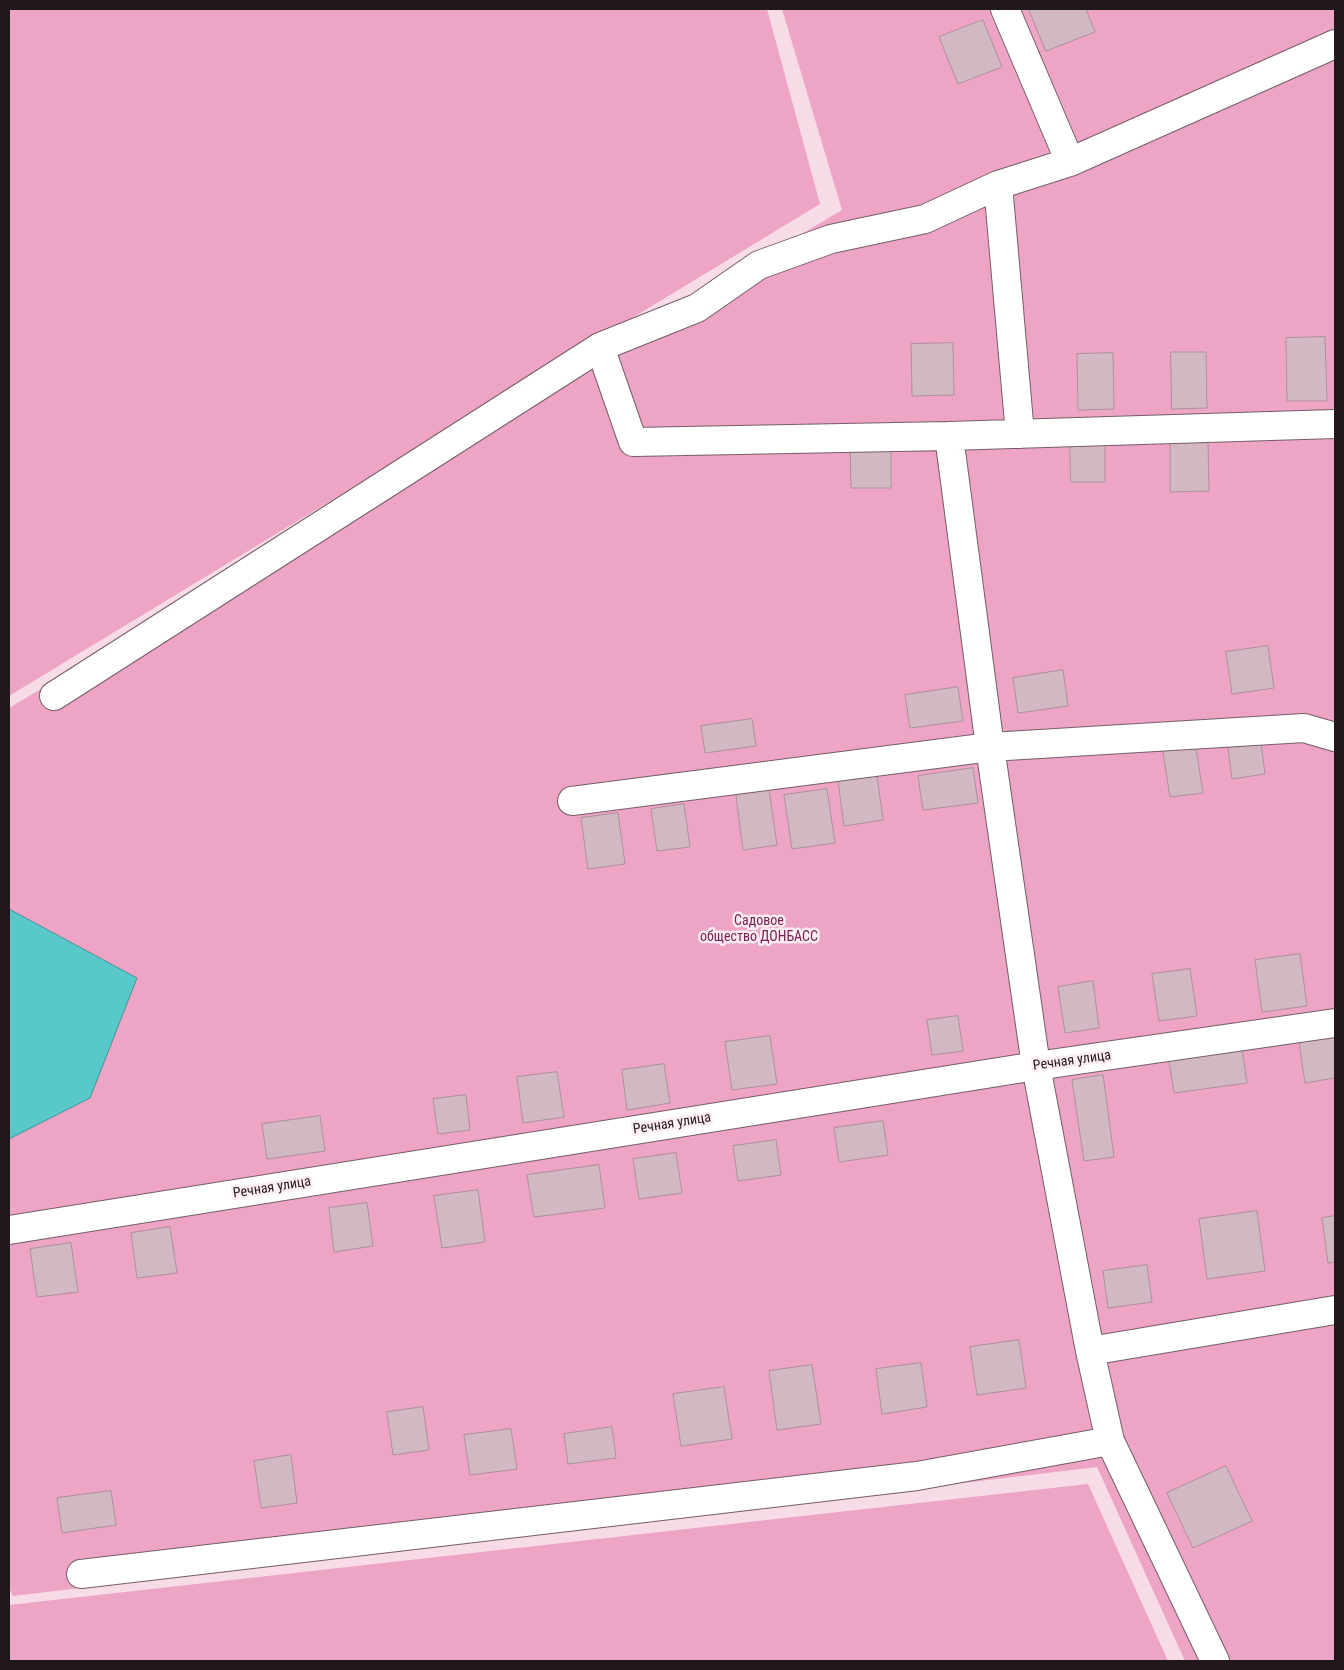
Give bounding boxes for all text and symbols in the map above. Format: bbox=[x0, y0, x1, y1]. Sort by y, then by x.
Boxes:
park label: Садовое общество ДОНБАСС bbox=[700, 913, 818, 946]
street label: Речная улица bbox=[1032, 1047, 1112, 1075]
street label: Речная улица bbox=[632, 1110, 712, 1138]
street label: Речная улица bbox=[232, 1174, 312, 1202]

